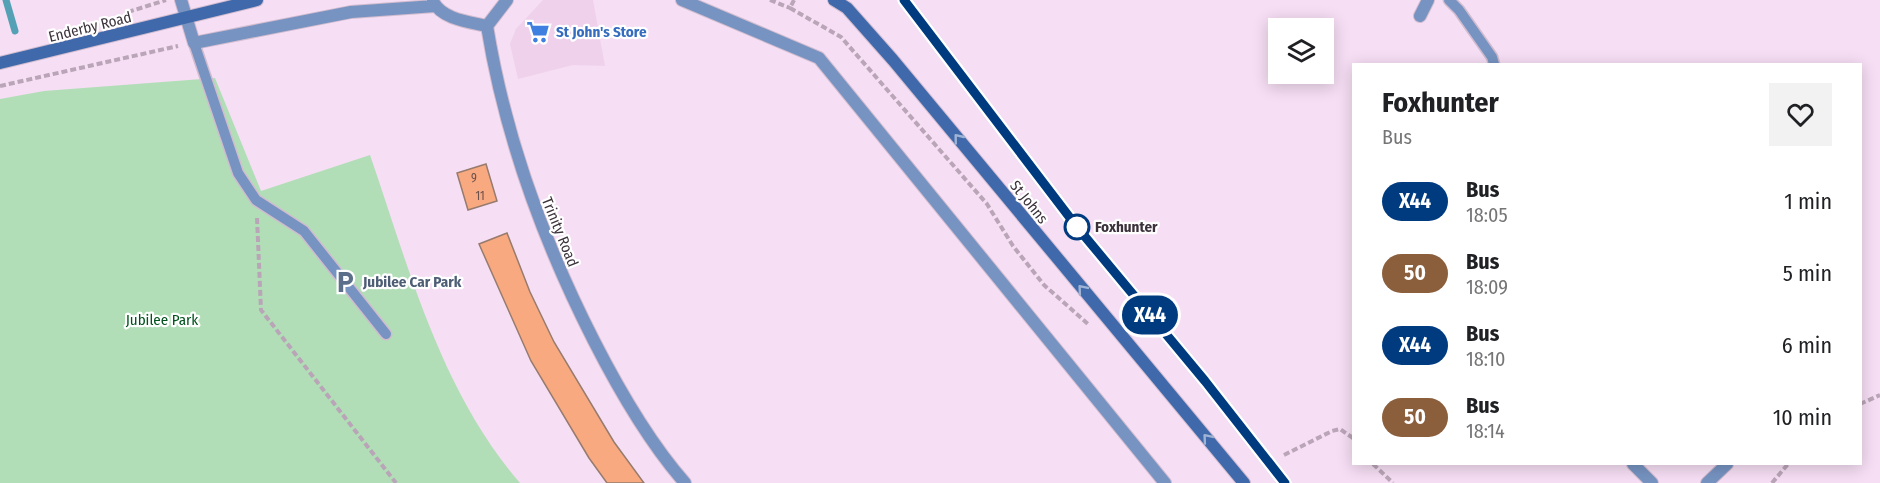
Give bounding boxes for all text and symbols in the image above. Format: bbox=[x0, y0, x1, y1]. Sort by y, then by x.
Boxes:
street label: Enderby Road bbox=[47, 8, 133, 46]
map controls bbox=[1268, 18, 1334, 84]
button: layers bbox=[1268, 18, 1334, 84]
supermarket icon: St John's Store bbox=[525, 19, 551, 45]
place label: St John's Store bbox=[556, 23, 647, 41]
button: heart bbox=[1769, 83, 1832, 146]
text: Foxhunter bbox=[1382, 86, 1499, 119]
text: Bus bbox=[1382, 125, 1412, 149]
one-way arrow bbox=[954, 134, 965, 145]
house number: 9 bbox=[471, 171, 477, 185]
text: Bus bbox=[1466, 176, 1499, 203]
street label: St Johns bbox=[1006, 177, 1052, 227]
text: X44 bbox=[1399, 188, 1431, 214]
text: 1 min bbox=[1784, 188, 1832, 215]
house number: 11 bbox=[475, 189, 485, 203]
street label: Trinity Road bbox=[538, 195, 582, 269]
text: 18:05 bbox=[1466, 203, 1508, 227]
marker: Foxhunter bbox=[1064, 214, 1090, 240]
place label: Foxhunter bbox=[1095, 218, 1158, 236]
text: Bus bbox=[1466, 248, 1499, 275]
text: 50 bbox=[1404, 260, 1426, 286]
text: 5 min bbox=[1783, 260, 1832, 287]
parking icon: Jubilee Car Park bbox=[332, 269, 358, 295]
place label: Jubilee Car Park bbox=[362, 273, 462, 291]
text: 18:09 bbox=[1466, 275, 1508, 299]
one-way arrow bbox=[1078, 285, 1089, 296]
line badge: X44 bbox=[1116, 296, 1184, 334]
text: X44 bbox=[1134, 302, 1166, 328]
park label: Jubilee Park bbox=[126, 311, 198, 329]
text: Bus bbox=[1466, 320, 1499, 347]
text: X44 bbox=[1399, 332, 1431, 358]
text: 6 min bbox=[1782, 332, 1832, 359]
text: 18:10 bbox=[1466, 347, 1505, 371]
text: Bus bbox=[1466, 392, 1499, 419]
text: 50 bbox=[1404, 404, 1426, 430]
text: 10 min bbox=[1773, 404, 1832, 431]
text: 18:14 bbox=[1466, 419, 1505, 443]
one-way arrow bbox=[1203, 434, 1214, 445]

